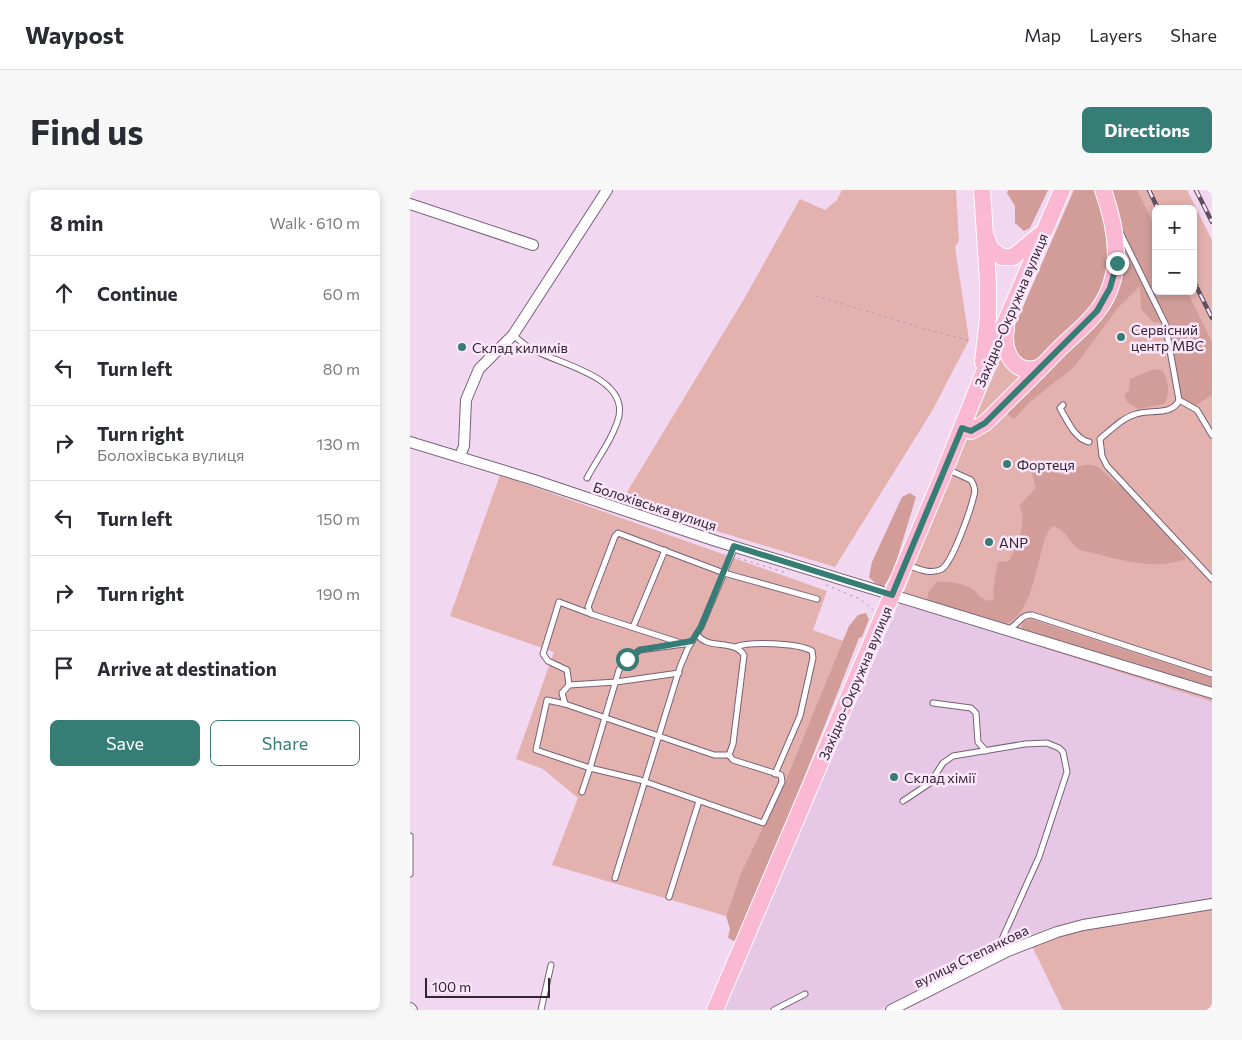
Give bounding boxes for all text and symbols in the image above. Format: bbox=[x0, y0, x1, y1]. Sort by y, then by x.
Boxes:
text: Waypost bbox=[25, 20, 124, 49]
text: Map bbox=[1024, 24, 1061, 46]
text: Layers bbox=[1089, 24, 1142, 46]
text: Share bbox=[1170, 24, 1217, 46]
button: Directions bbox=[1082, 107, 1212, 153]
text: Find us bbox=[30, 109, 144, 152]
map controls bbox=[1152, 205, 1197, 295]
button: + bbox=[1152, 205, 1197, 250]
text: 8 min bbox=[50, 210, 103, 235]
text: Walk · 610 m bbox=[270, 213, 360, 232]
street label: Західно-Окружна вулиця bbox=[971, 230, 1051, 390]
button: − bbox=[1152, 250, 1197, 295]
route end bbox=[1106, 252, 1129, 275]
icon: ahead bbox=[50, 279, 78, 307]
text: Continue bbox=[97, 282, 177, 305]
text: 60 m bbox=[323, 284, 360, 303]
place label: Сервісний центр МВС bbox=[1131, 321, 1204, 354]
marker: Сервісний центр МВС bbox=[1115, 331, 1127, 343]
place label: Склад килимів bbox=[472, 339, 568, 356]
marker: Склад килимів bbox=[456, 341, 468, 353]
icon: left bbox=[50, 354, 78, 382]
text: Turn left bbox=[97, 357, 172, 380]
text: 80 m bbox=[323, 359, 360, 378]
text: Turn right bbox=[97, 422, 184, 445]
icon: right bbox=[50, 429, 78, 457]
text: 130 m bbox=[317, 434, 360, 453]
text: Болохівська вулиця bbox=[97, 445, 244, 464]
place label: Фортеця bbox=[1017, 456, 1075, 473]
marker: Фортеця bbox=[1001, 458, 1013, 470]
street label: Болохівська вулиця bbox=[591, 478, 719, 534]
icon: left bbox=[50, 504, 78, 532]
text: Turn left bbox=[97, 507, 172, 530]
text: 150 m bbox=[317, 509, 360, 528]
place label: ANP bbox=[999, 534, 1028, 551]
marker: ANP bbox=[983, 536, 995, 548]
icon: right bbox=[50, 579, 78, 607]
text: Turn right bbox=[97, 582, 184, 605]
text: 190 m bbox=[316, 584, 360, 603]
street label: Західно-Окружна вулиця bbox=[815, 603, 895, 763]
route start bbox=[616, 648, 639, 671]
icon: arrive bbox=[50, 654, 78, 682]
text: Arrive at destination bbox=[97, 657, 277, 680]
button: Save bbox=[50, 720, 200, 766]
button: Share bbox=[210, 720, 360, 766]
place label: Склад хімії bbox=[904, 769, 976, 786]
marker: Склад хімії bbox=[888, 771, 900, 783]
street label: вулиця Степанкова bbox=[911, 921, 1031, 991]
scale bar bbox=[425, 975, 550, 998]
text: 100 m bbox=[432, 978, 471, 995]

